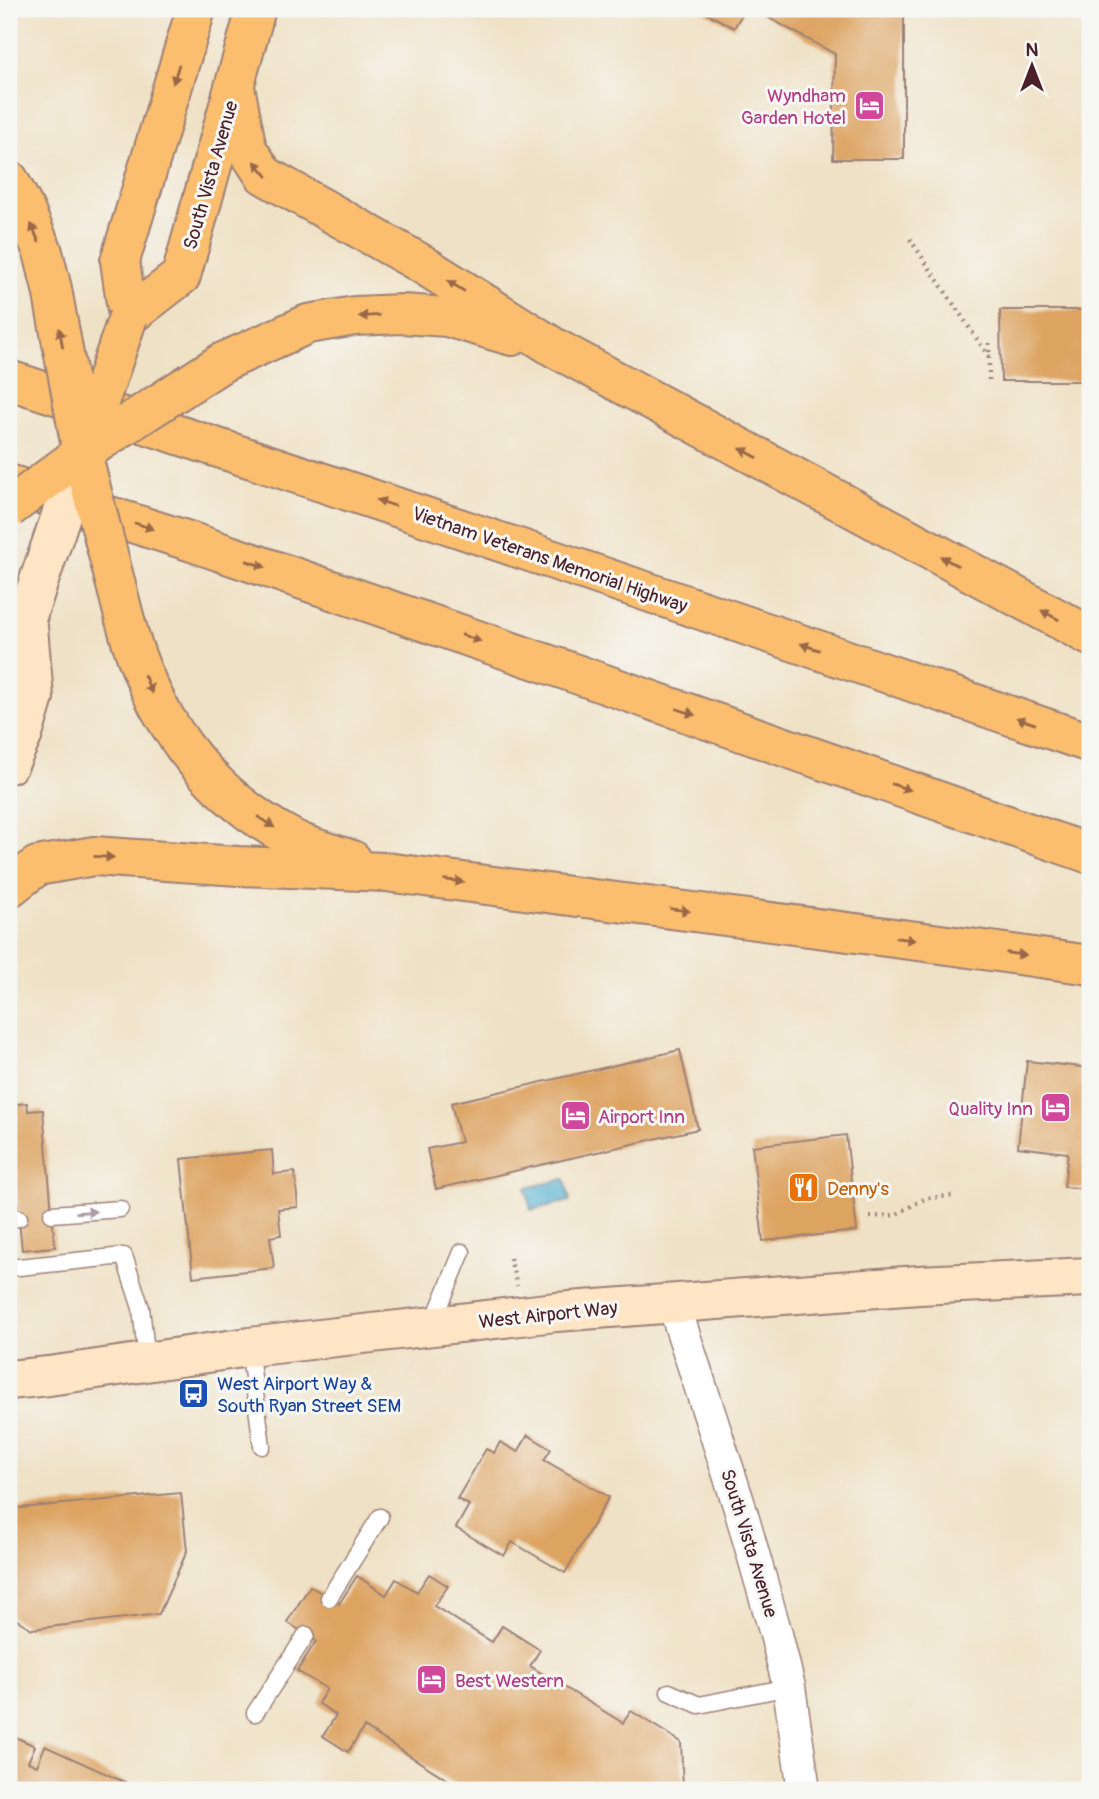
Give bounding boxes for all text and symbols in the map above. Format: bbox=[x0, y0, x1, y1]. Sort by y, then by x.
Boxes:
north arrow bbox=[998, 32, 1068, 102]
text: N bbox=[1026, 38, 1039, 62]
one-way arrow bbox=[171, 64, 181, 85]
place label: Wyndham Garden Hotel bbox=[741, 84, 846, 130]
hotel icon: Wyndham Garden Hotel bbox=[852, 89, 886, 123]
street label: South Vista Avenue bbox=[178, 97, 244, 253]
one-way arrow bbox=[254, 160, 269, 178]
one-way arrow bbox=[29, 223, 41, 243]
one-way arrow bbox=[446, 279, 465, 292]
one-way arrow bbox=[357, 310, 379, 321]
one-way arrow bbox=[55, 327, 66, 349]
one-way arrow bbox=[739, 447, 759, 459]
one-way arrow bbox=[376, 497, 397, 508]
street label: Vietnam Veterans Memorial Highway bbox=[409, 501, 690, 618]
one-way arrow bbox=[134, 522, 155, 532]
one-way arrow bbox=[940, 555, 959, 567]
one-way arrow bbox=[246, 559, 267, 570]
one-way arrow bbox=[1040, 609, 1059, 621]
one-way arrow bbox=[461, 633, 482, 644]
one-way arrow bbox=[800, 641, 821, 652]
one-way arrow bbox=[143, 674, 154, 695]
one-way arrow bbox=[676, 707, 697, 718]
one-way arrow bbox=[1015, 715, 1036, 726]
one-way arrow bbox=[891, 782, 912, 793]
one-way arrow bbox=[257, 815, 276, 828]
one-way arrow bbox=[93, 852, 115, 863]
one-way arrow bbox=[443, 875, 465, 886]
one-way arrow bbox=[669, 905, 691, 916]
one-way arrow bbox=[895, 934, 917, 945]
one-way arrow bbox=[1005, 949, 1027, 960]
hotel icon: Quality Inn bbox=[1039, 1091, 1073, 1125]
place label: Quality Inn bbox=[948, 1097, 1033, 1121]
hotel icon: Airport Inn bbox=[558, 1099, 592, 1133]
place label: Airport Inn bbox=[598, 1105, 685, 1129]
restaurant icon: Denny's bbox=[787, 1171, 821, 1205]
place label: Denny's bbox=[827, 1177, 890, 1201]
one-way arrow bbox=[75, 1206, 97, 1217]
street label: West Airport Way bbox=[478, 1296, 619, 1334]
place label: West Airport Way & South Ryan Street SEM bbox=[217, 1372, 401, 1418]
bus stop icon: West Airport Way & South Ryan Street SEM bbox=[177, 1377, 211, 1411]
street label: South Vista Avenue bbox=[715, 1466, 783, 1621]
hotel icon: Best Western bbox=[415, 1663, 449, 1697]
place label: Best Western bbox=[455, 1669, 564, 1693]

